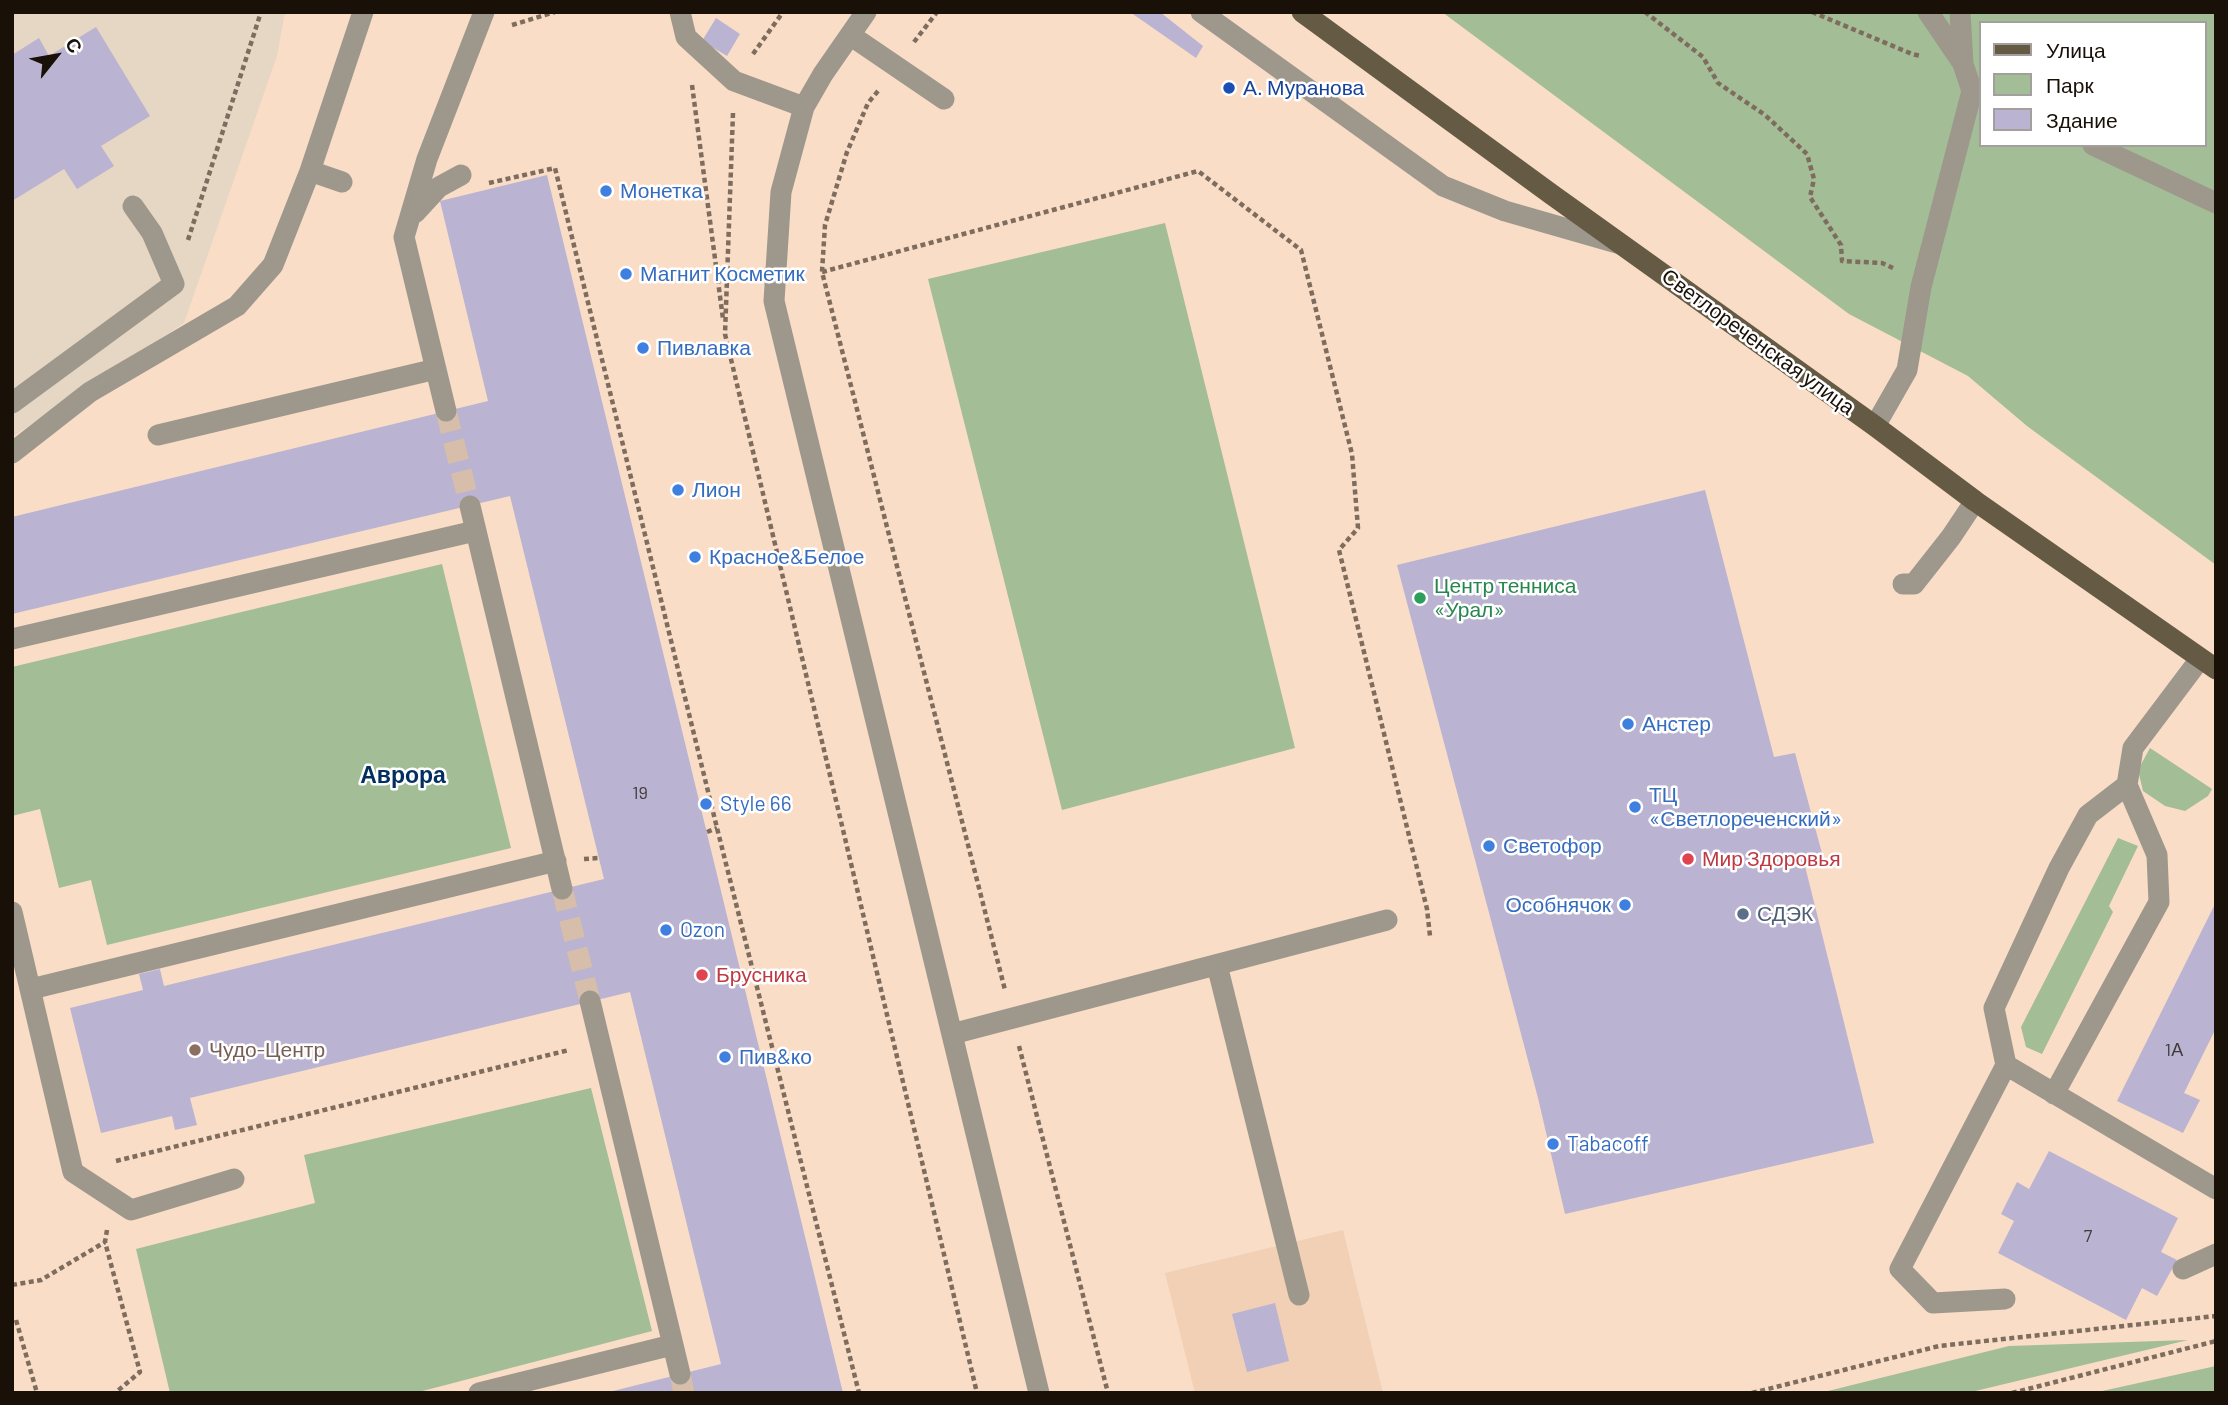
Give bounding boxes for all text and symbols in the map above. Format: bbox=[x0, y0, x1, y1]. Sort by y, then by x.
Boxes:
north arrow bbox=[21, 21, 91, 91]
legend bbox=[1980, 21, 2207, 147]
text: С bbox=[61, 33, 88, 57]
text: Улица bbox=[2046, 37, 2106, 62]
text: Парк bbox=[2046, 72, 2094, 97]
place label: А. Муранова bbox=[1243, 75, 1364, 101]
marker: А. Муранова bbox=[1221, 80, 1237, 96]
text: Здание bbox=[2046, 107, 2118, 132]
place label: Монетка bbox=[620, 178, 703, 204]
marker: Монетка bbox=[598, 183, 614, 199]
place label: Магнит Косметик bbox=[640, 261, 805, 287]
street label: Светлореченская улица bbox=[1657, 264, 1859, 420]
marker: Магнит Косметик bbox=[618, 266, 634, 282]
place label: Пивлавка bbox=[657, 335, 751, 361]
marker: Пивлавка bbox=[635, 340, 651, 356]
place label: Лион bbox=[692, 477, 741, 503]
marker: Лион bbox=[670, 482, 686, 498]
place label: Красное&Белое bbox=[709, 544, 864, 570]
marker: Красное&Белое bbox=[687, 549, 703, 565]
place label: Центр тенниса «Урал» bbox=[1434, 573, 1576, 623]
marker: Центр тенниса «Урал» bbox=[1412, 590, 1428, 606]
place label: Анстер bbox=[1642, 711, 1711, 737]
marker: Анстер bbox=[1620, 716, 1636, 732]
district label: Аврора bbox=[360, 761, 446, 789]
house number: 19 bbox=[632, 782, 648, 804]
place label: ТЦ «Светлореченский» bbox=[1649, 782, 1842, 832]
place label: Style 66 bbox=[720, 791, 791, 817]
marker: Style 66 bbox=[698, 796, 714, 812]
marker: ТЦ «Светлореченский» bbox=[1627, 799, 1643, 815]
place label: Светофор bbox=[1503, 833, 1602, 859]
marker: Светофор bbox=[1481, 838, 1497, 854]
place label: Мир Здоровья bbox=[1702, 846, 1841, 872]
marker: Мир Здоровья bbox=[1680, 851, 1696, 867]
place label: Особнячок bbox=[1505, 892, 1611, 918]
marker: Особнячок bbox=[1617, 897, 1633, 913]
place label: СДЭК bbox=[1757, 901, 1813, 927]
marker: СДЭК bbox=[1735, 906, 1751, 922]
place label: Ozon bbox=[680, 917, 725, 943]
marker: Ozon bbox=[658, 922, 674, 938]
place label: Брусника bbox=[716, 962, 807, 988]
marker: Брусника bbox=[694, 967, 710, 983]
place label: Чудо-Центр bbox=[209, 1037, 325, 1063]
house number: 1А bbox=[2165, 1039, 2183, 1061]
marker: Чудо-Центр bbox=[187, 1042, 203, 1058]
place label: Пив&ко bbox=[739, 1044, 812, 1070]
marker: Пив&ко bbox=[717, 1049, 733, 1065]
place label: Tabacoff bbox=[1567, 1131, 1649, 1157]
marker: Tabacoff bbox=[1545, 1136, 1561, 1152]
house number: 7 bbox=[2084, 1225, 2092, 1247]

